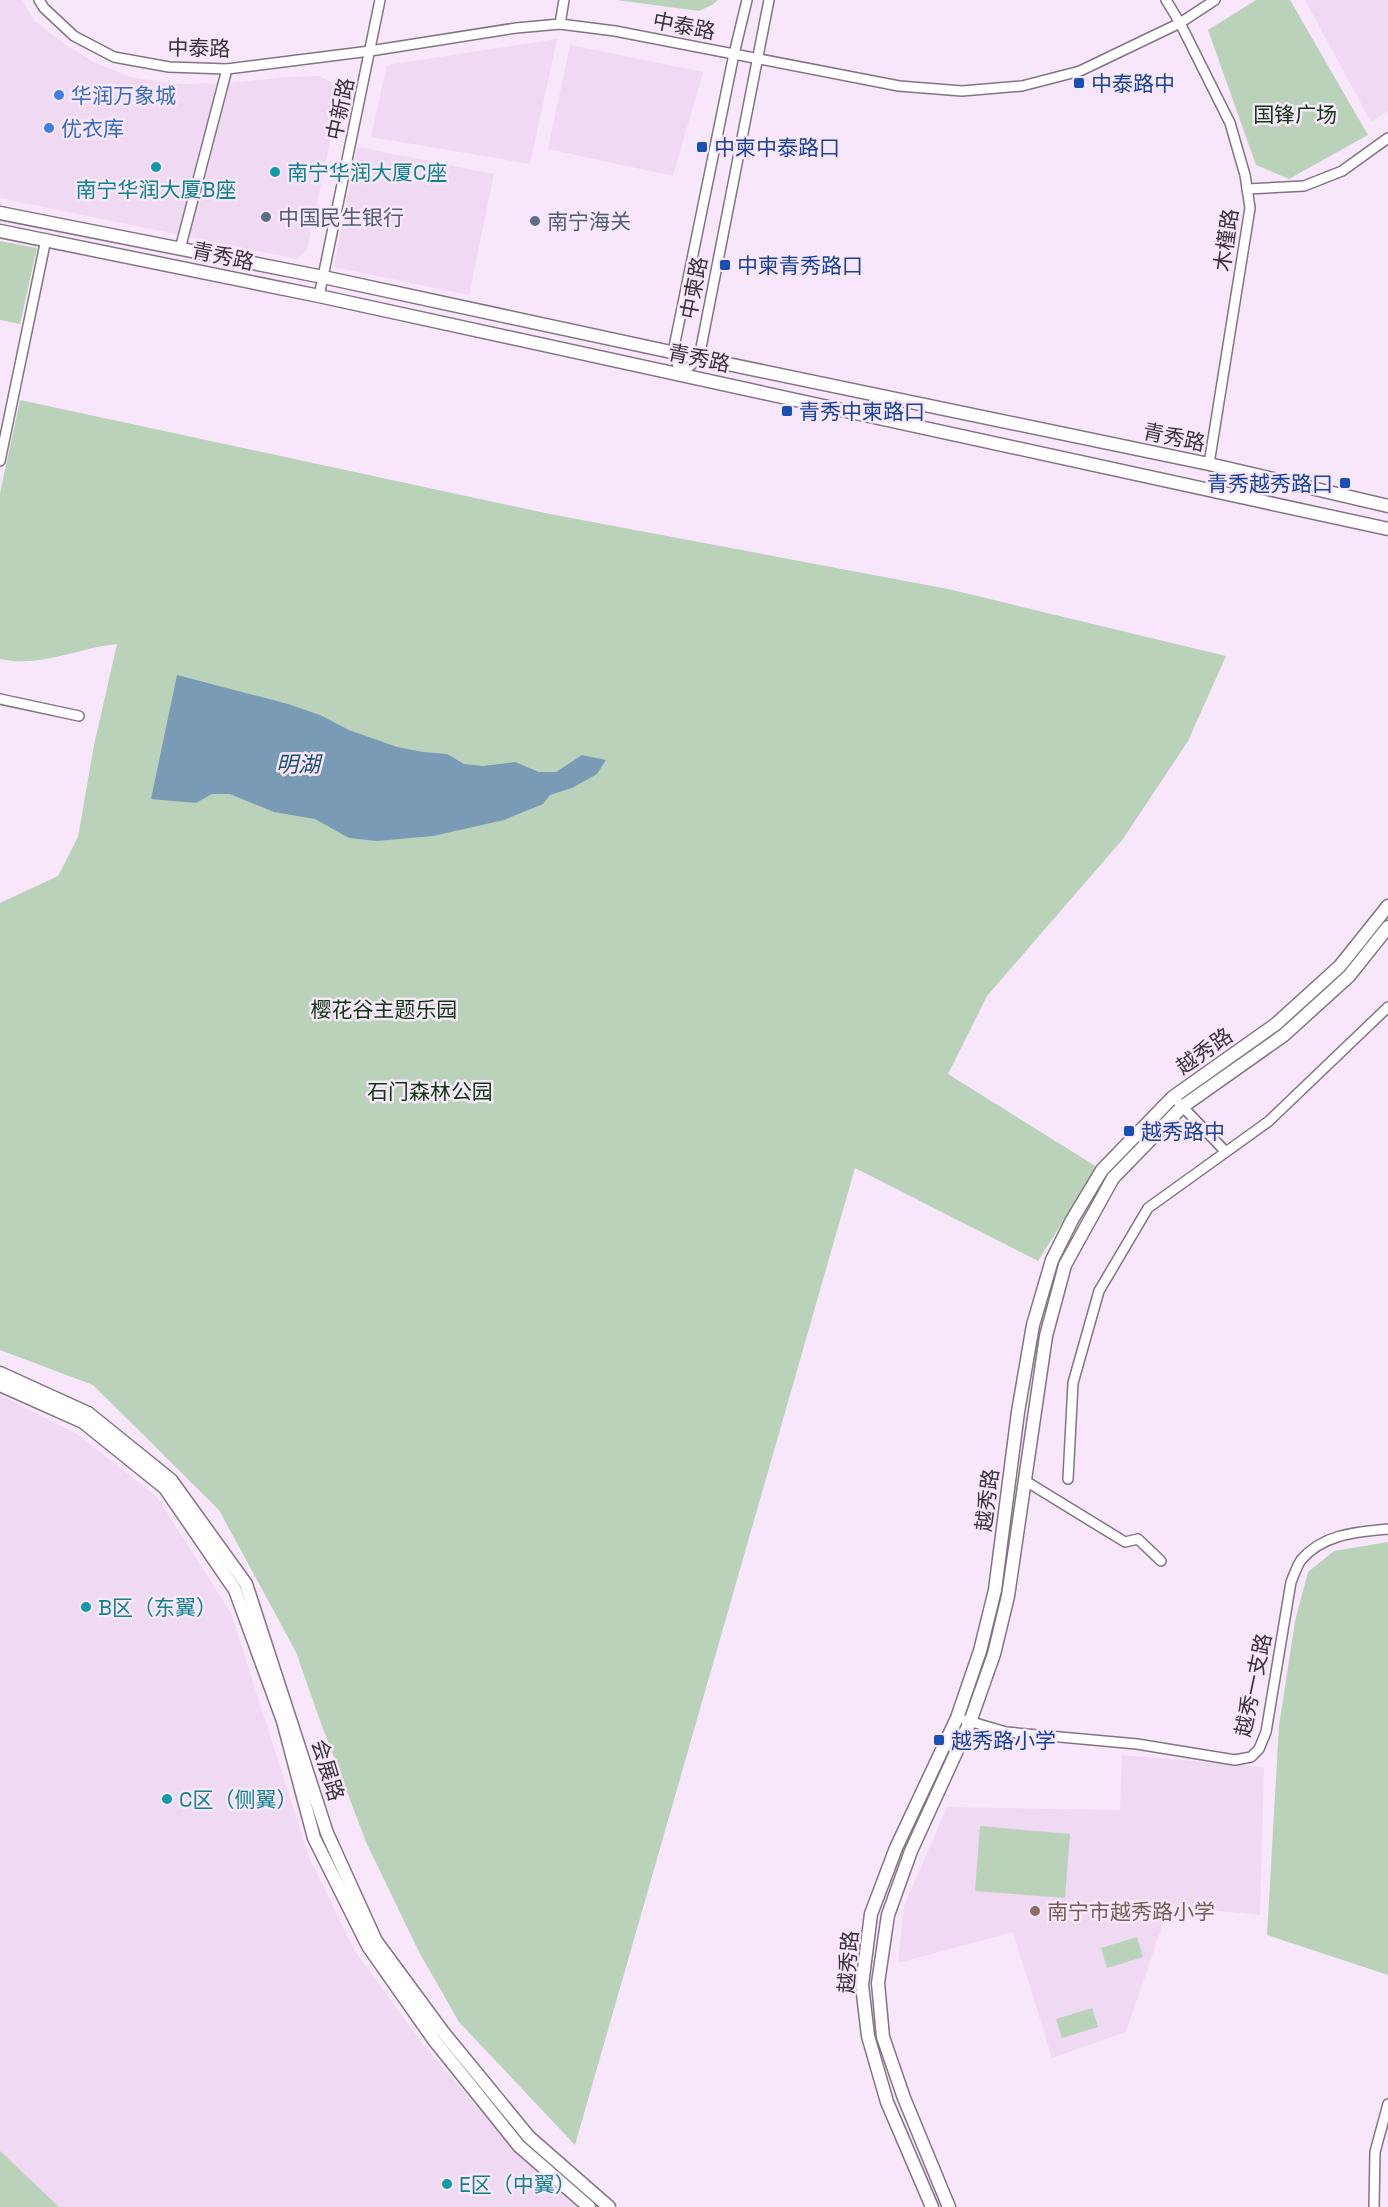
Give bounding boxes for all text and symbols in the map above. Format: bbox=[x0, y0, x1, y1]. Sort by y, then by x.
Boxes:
street label: 中泰路 bbox=[651, 7, 717, 45]
street label: 中泰路 bbox=[167, 34, 231, 62]
place label: 中泰路中 bbox=[1091, 70, 1175, 97]
street label: 中新路 bbox=[320, 75, 360, 143]
marker: 中泰路中 bbox=[1072, 76, 1086, 90]
place label: 华润万象城 bbox=[71, 82, 176, 109]
marker: 华润万象城 bbox=[52, 88, 66, 102]
park label: 国锋广场 bbox=[1253, 101, 1337, 128]
place label: 优衣库 bbox=[61, 115, 124, 142]
marker: 优衣库 bbox=[42, 121, 56, 135]
place label: 中柬中泰路口 bbox=[714, 134, 840, 161]
marker: 中柬中泰路口 bbox=[695, 140, 709, 154]
place label: 南宁华润大厦C座 bbox=[287, 159, 447, 186]
marker: 南宁华润大厦B座 bbox=[149, 160, 163, 174]
marker: 南宁华润大厦C座 bbox=[268, 165, 282, 179]
place label: 南宁华润大厦B座 bbox=[76, 176, 236, 203]
place label: 中国民生银行 bbox=[278, 204, 404, 231]
street label: 木槿路 bbox=[1208, 207, 1244, 273]
place label: 南宁海关 bbox=[547, 208, 631, 235]
marker: 中国民生银行 bbox=[259, 210, 273, 224]
marker: 南宁海关 bbox=[528, 214, 542, 228]
street label: 青秀路 bbox=[189, 236, 257, 276]
place label: 中柬青秀路口 bbox=[737, 252, 863, 279]
street label: 中柬路 bbox=[675, 255, 713, 321]
marker: 中柬青秀路口 bbox=[718, 258, 732, 272]
street label: 青秀路 bbox=[665, 338, 733, 378]
place label: 青秀中柬路口 bbox=[799, 398, 925, 425]
marker: 青秀中柬路口 bbox=[780, 404, 794, 418]
street label: 青秀路 bbox=[1140, 417, 1208, 457]
place label: 青秀越秀路口 bbox=[1207, 470, 1333, 497]
marker: 青秀越秀路口 bbox=[1338, 476, 1352, 490]
water label: 明湖 bbox=[276, 750, 323, 778]
park label: 樱花谷主题乐园 bbox=[311, 996, 458, 1023]
street label: 越秀路 bbox=[1170, 1022, 1238, 1080]
park label: 石门森林公园 bbox=[367, 1078, 493, 1105]
place label: 越秀路中 bbox=[1141, 1118, 1225, 1145]
marker: 越秀路中 bbox=[1122, 1124, 1136, 1138]
street label: 越秀路 bbox=[970, 1467, 1004, 1533]
place label: B区（东翼） bbox=[98, 1594, 217, 1621]
marker: B区（东翼） bbox=[79, 1600, 93, 1614]
street label: 越秀一支路 bbox=[1229, 1631, 1277, 1739]
place label: 越秀路小学 bbox=[951, 1727, 1056, 1754]
marker: 越秀路小学 bbox=[932, 1733, 946, 1747]
street label: 会展路 bbox=[306, 1736, 350, 1804]
place label: C区（侧翼） bbox=[179, 1786, 297, 1813]
marker: C区（侧翼） bbox=[160, 1792, 174, 1806]
place label: 南宁市越秀路小学 bbox=[1047, 1898, 1215, 1925]
marker: 南宁市越秀路小学 bbox=[1028, 1904, 1042, 1918]
street label: 越秀路 bbox=[832, 1930, 864, 1994]
place label: E区（中翼） bbox=[459, 2171, 576, 2198]
marker: E区（中翼） bbox=[440, 2177, 454, 2191]

